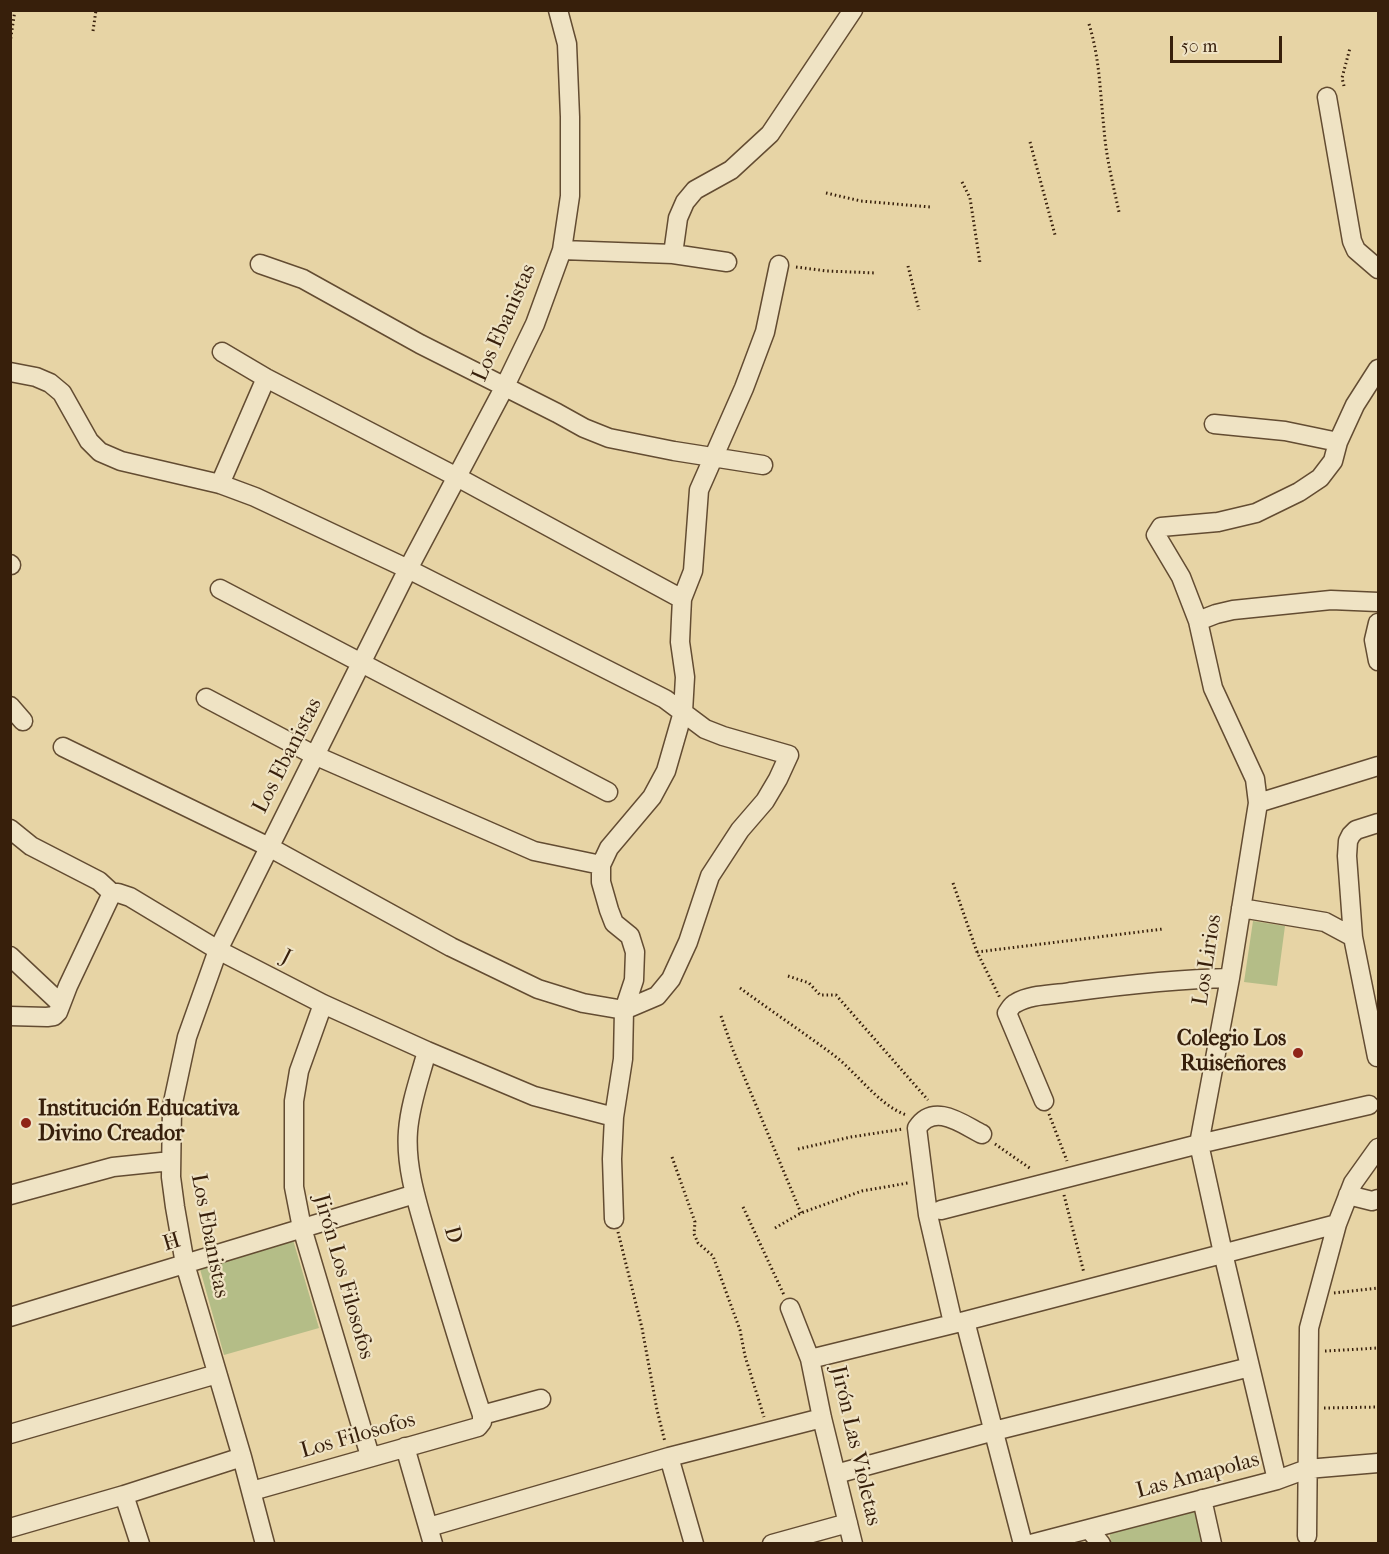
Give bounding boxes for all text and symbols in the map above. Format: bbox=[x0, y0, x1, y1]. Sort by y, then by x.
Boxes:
scale bar bbox=[1173, 24, 1286, 62]
text: 50 m bbox=[1181, 36, 1217, 57]
street label: Los Ebanistas bbox=[467, 260, 543, 386]
street label: Los Ebanistas bbox=[248, 694, 328, 818]
street label: Los Lirios bbox=[1188, 912, 1228, 1008]
street label: J bbox=[276, 944, 296, 972]
place label: Colegio Los Ruiseñores bbox=[1177, 1027, 1286, 1078]
marker: Colegio Los Ruiseñores bbox=[1291, 1046, 1305, 1060]
place label: Institución Educativa Divino Creador bbox=[38, 1097, 239, 1148]
marker: Institución Educativa Divino Creador bbox=[19, 1116, 33, 1130]
street label: Los Ebanistas bbox=[184, 1172, 234, 1300]
street label: Jirón Los Filosofos bbox=[307, 1192, 379, 1362]
street label: D bbox=[437, 1223, 467, 1247]
street label: H bbox=[160, 1228, 184, 1258]
street label: Jirón Las Violetas bbox=[824, 1364, 886, 1528]
street label: Los Filosofos bbox=[298, 1407, 418, 1465]
street label: Las Amapolas bbox=[1134, 1447, 1262, 1505]

